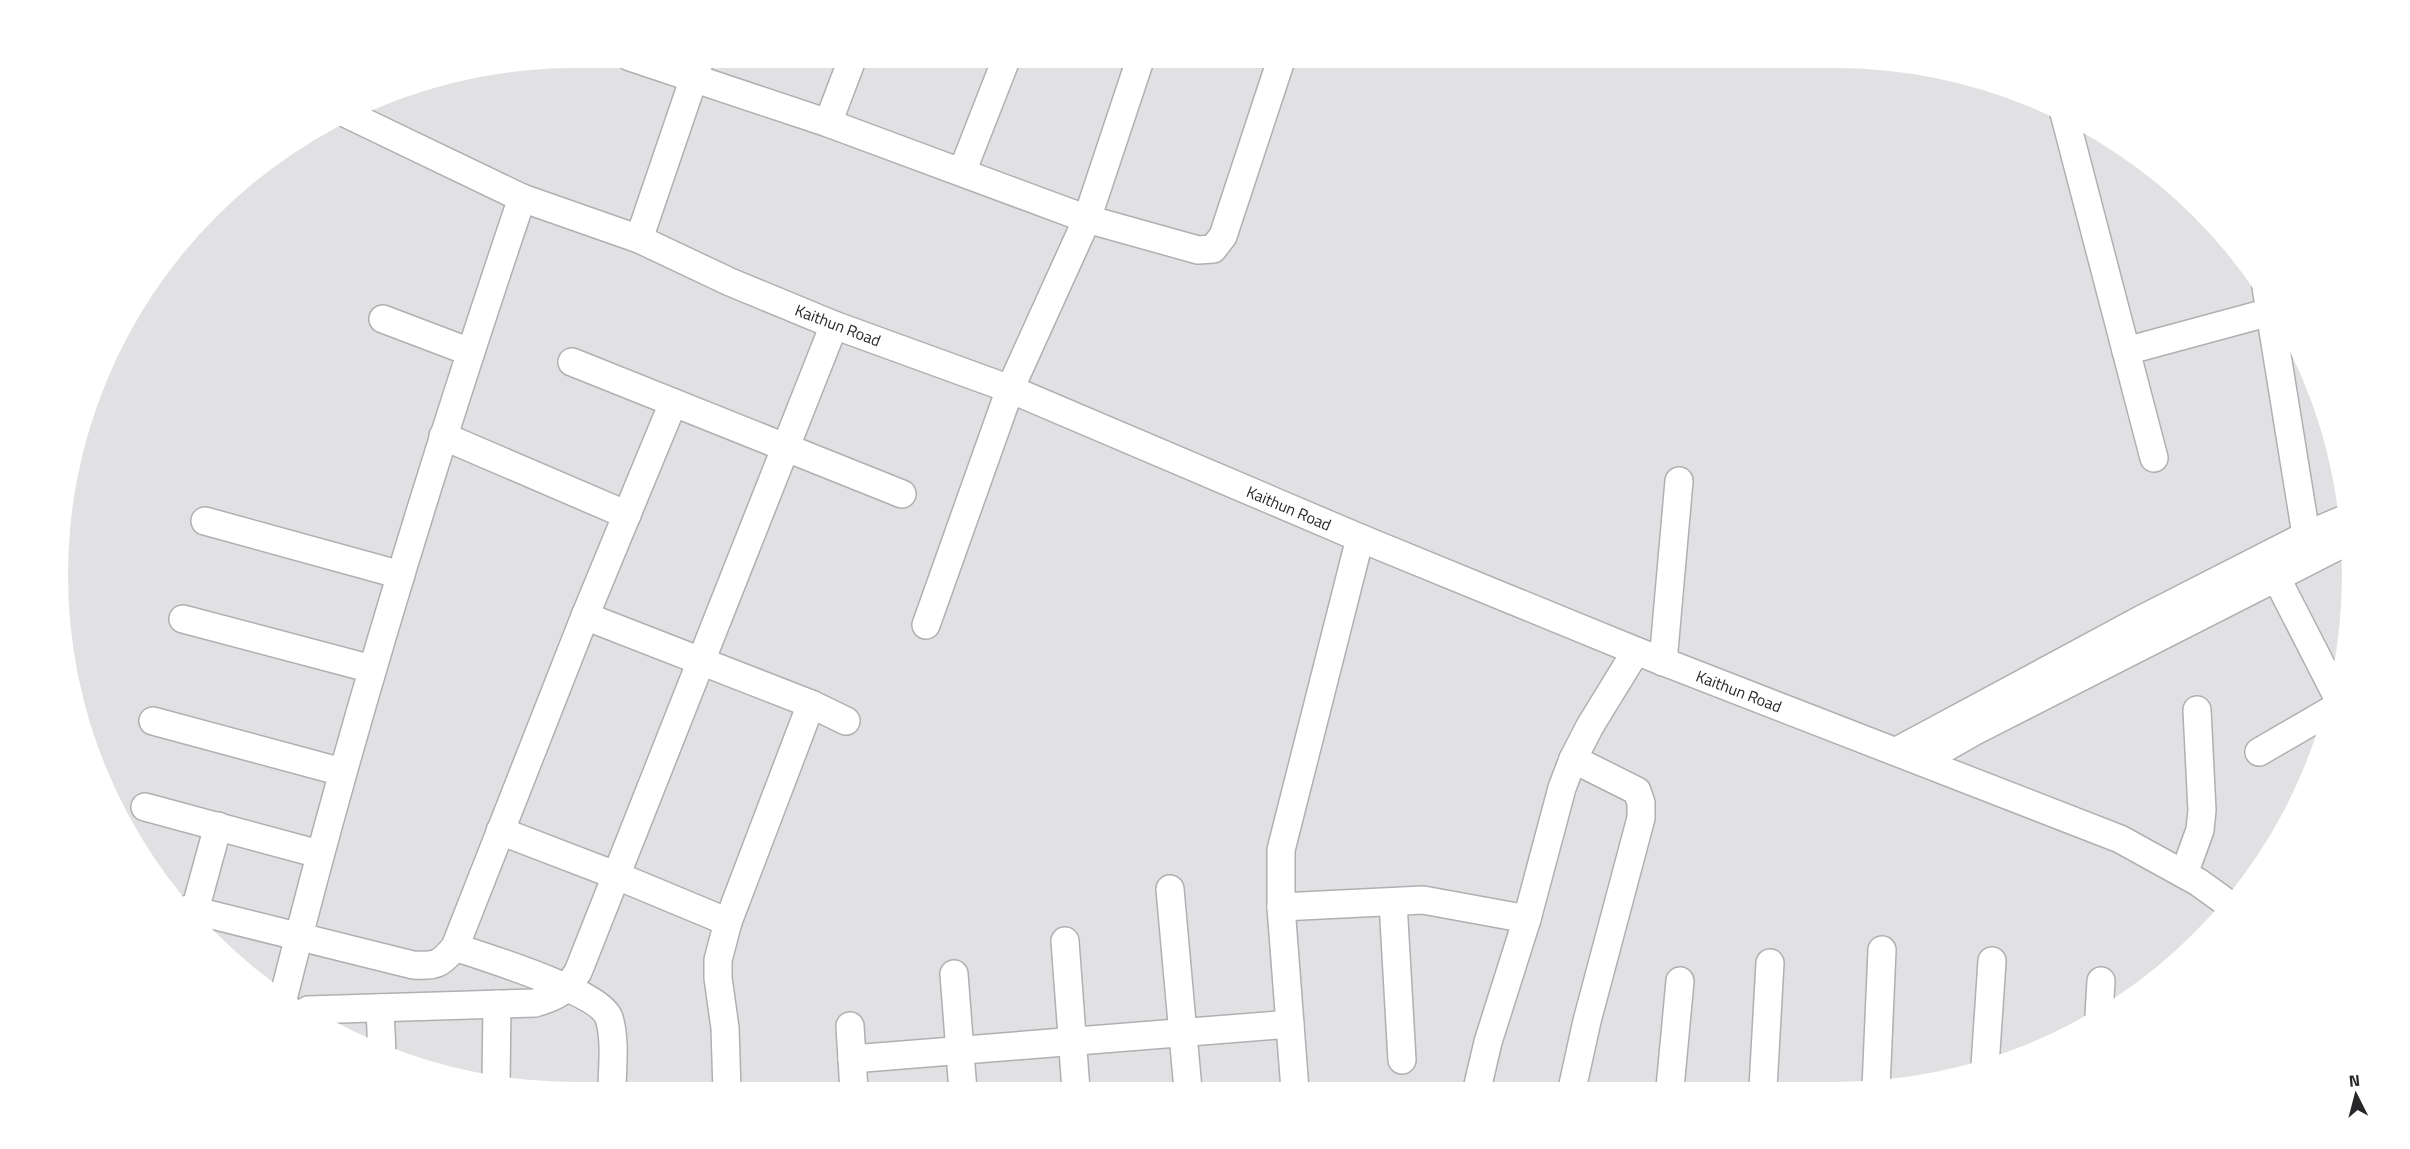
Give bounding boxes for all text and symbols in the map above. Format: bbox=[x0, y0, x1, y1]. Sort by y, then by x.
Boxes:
street label: Kaithun Road bbox=[792, 298, 884, 352]
street label: Kaithun Road bbox=[1243, 479, 1335, 537]
street label: Kaithun Road bbox=[1693, 664, 1785, 718]
north arrow bbox=[2326, 1065, 2386, 1125]
text: N bbox=[2348, 1068, 2361, 1093]

